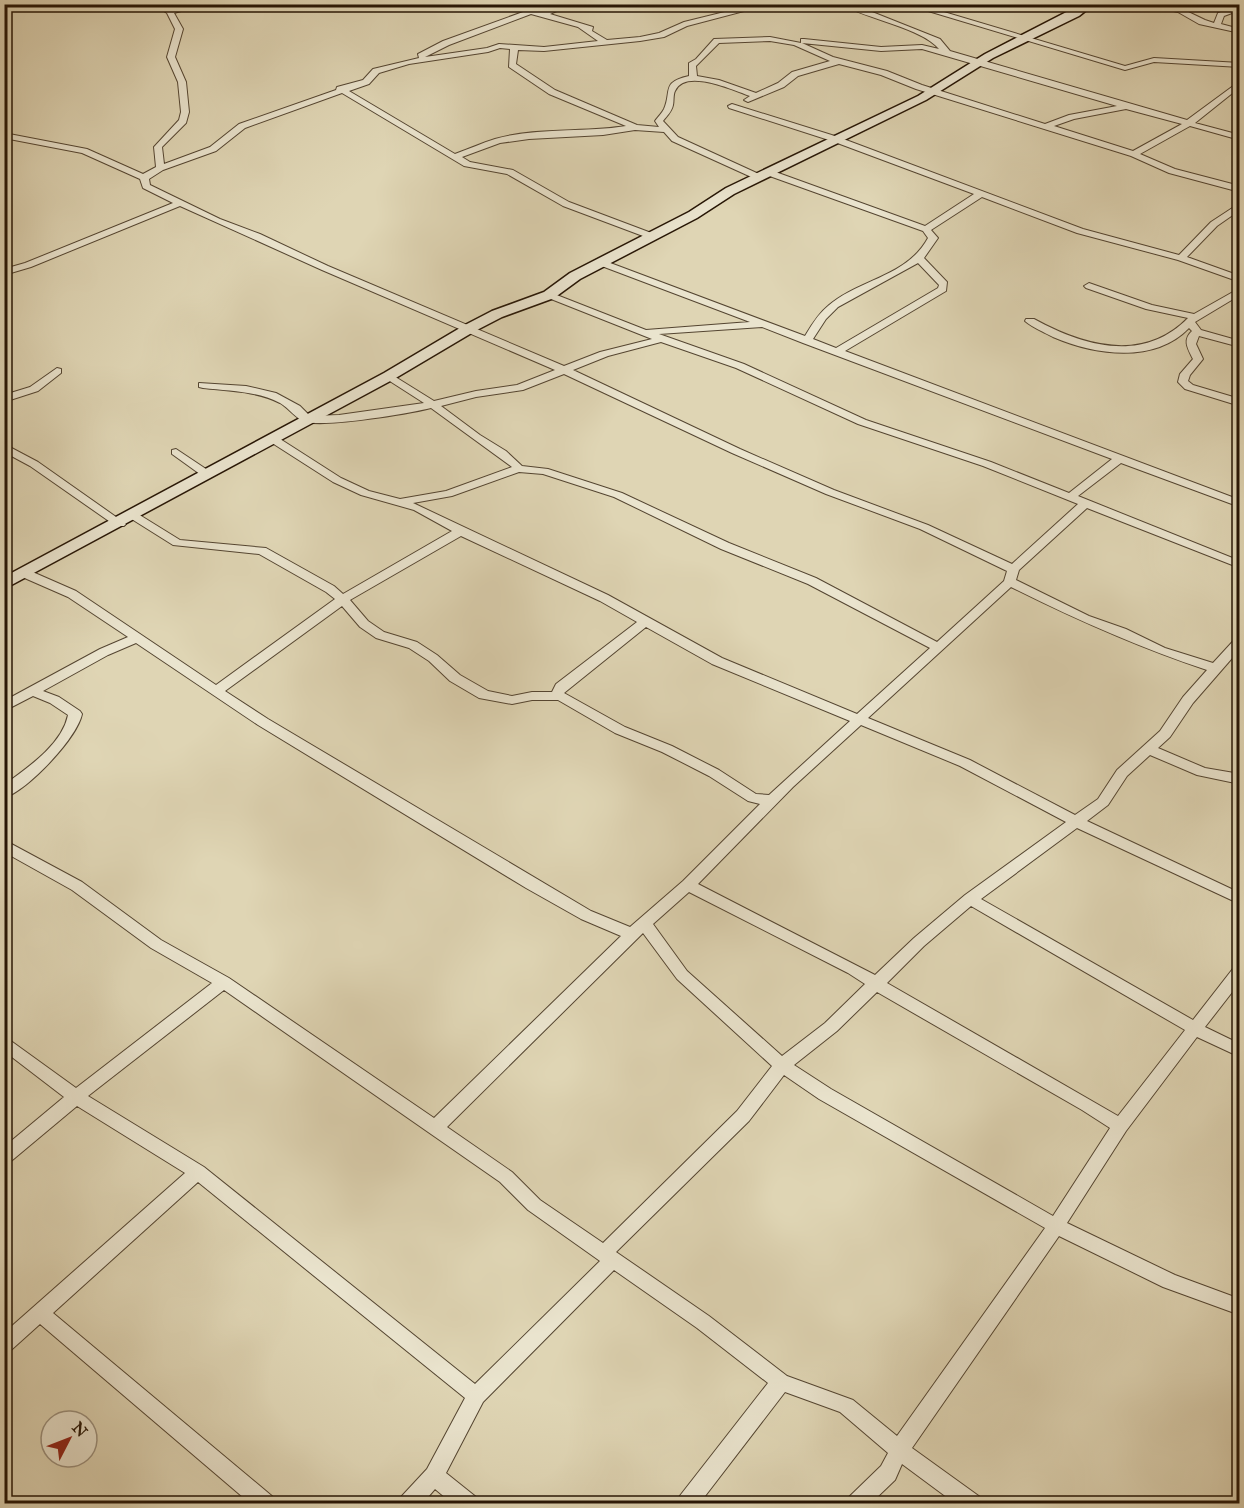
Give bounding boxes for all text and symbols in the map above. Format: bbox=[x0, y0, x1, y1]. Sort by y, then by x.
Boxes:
north arrow bbox=[39, 1409, 99, 1469]
text: N bbox=[68, 1418, 92, 1441]

